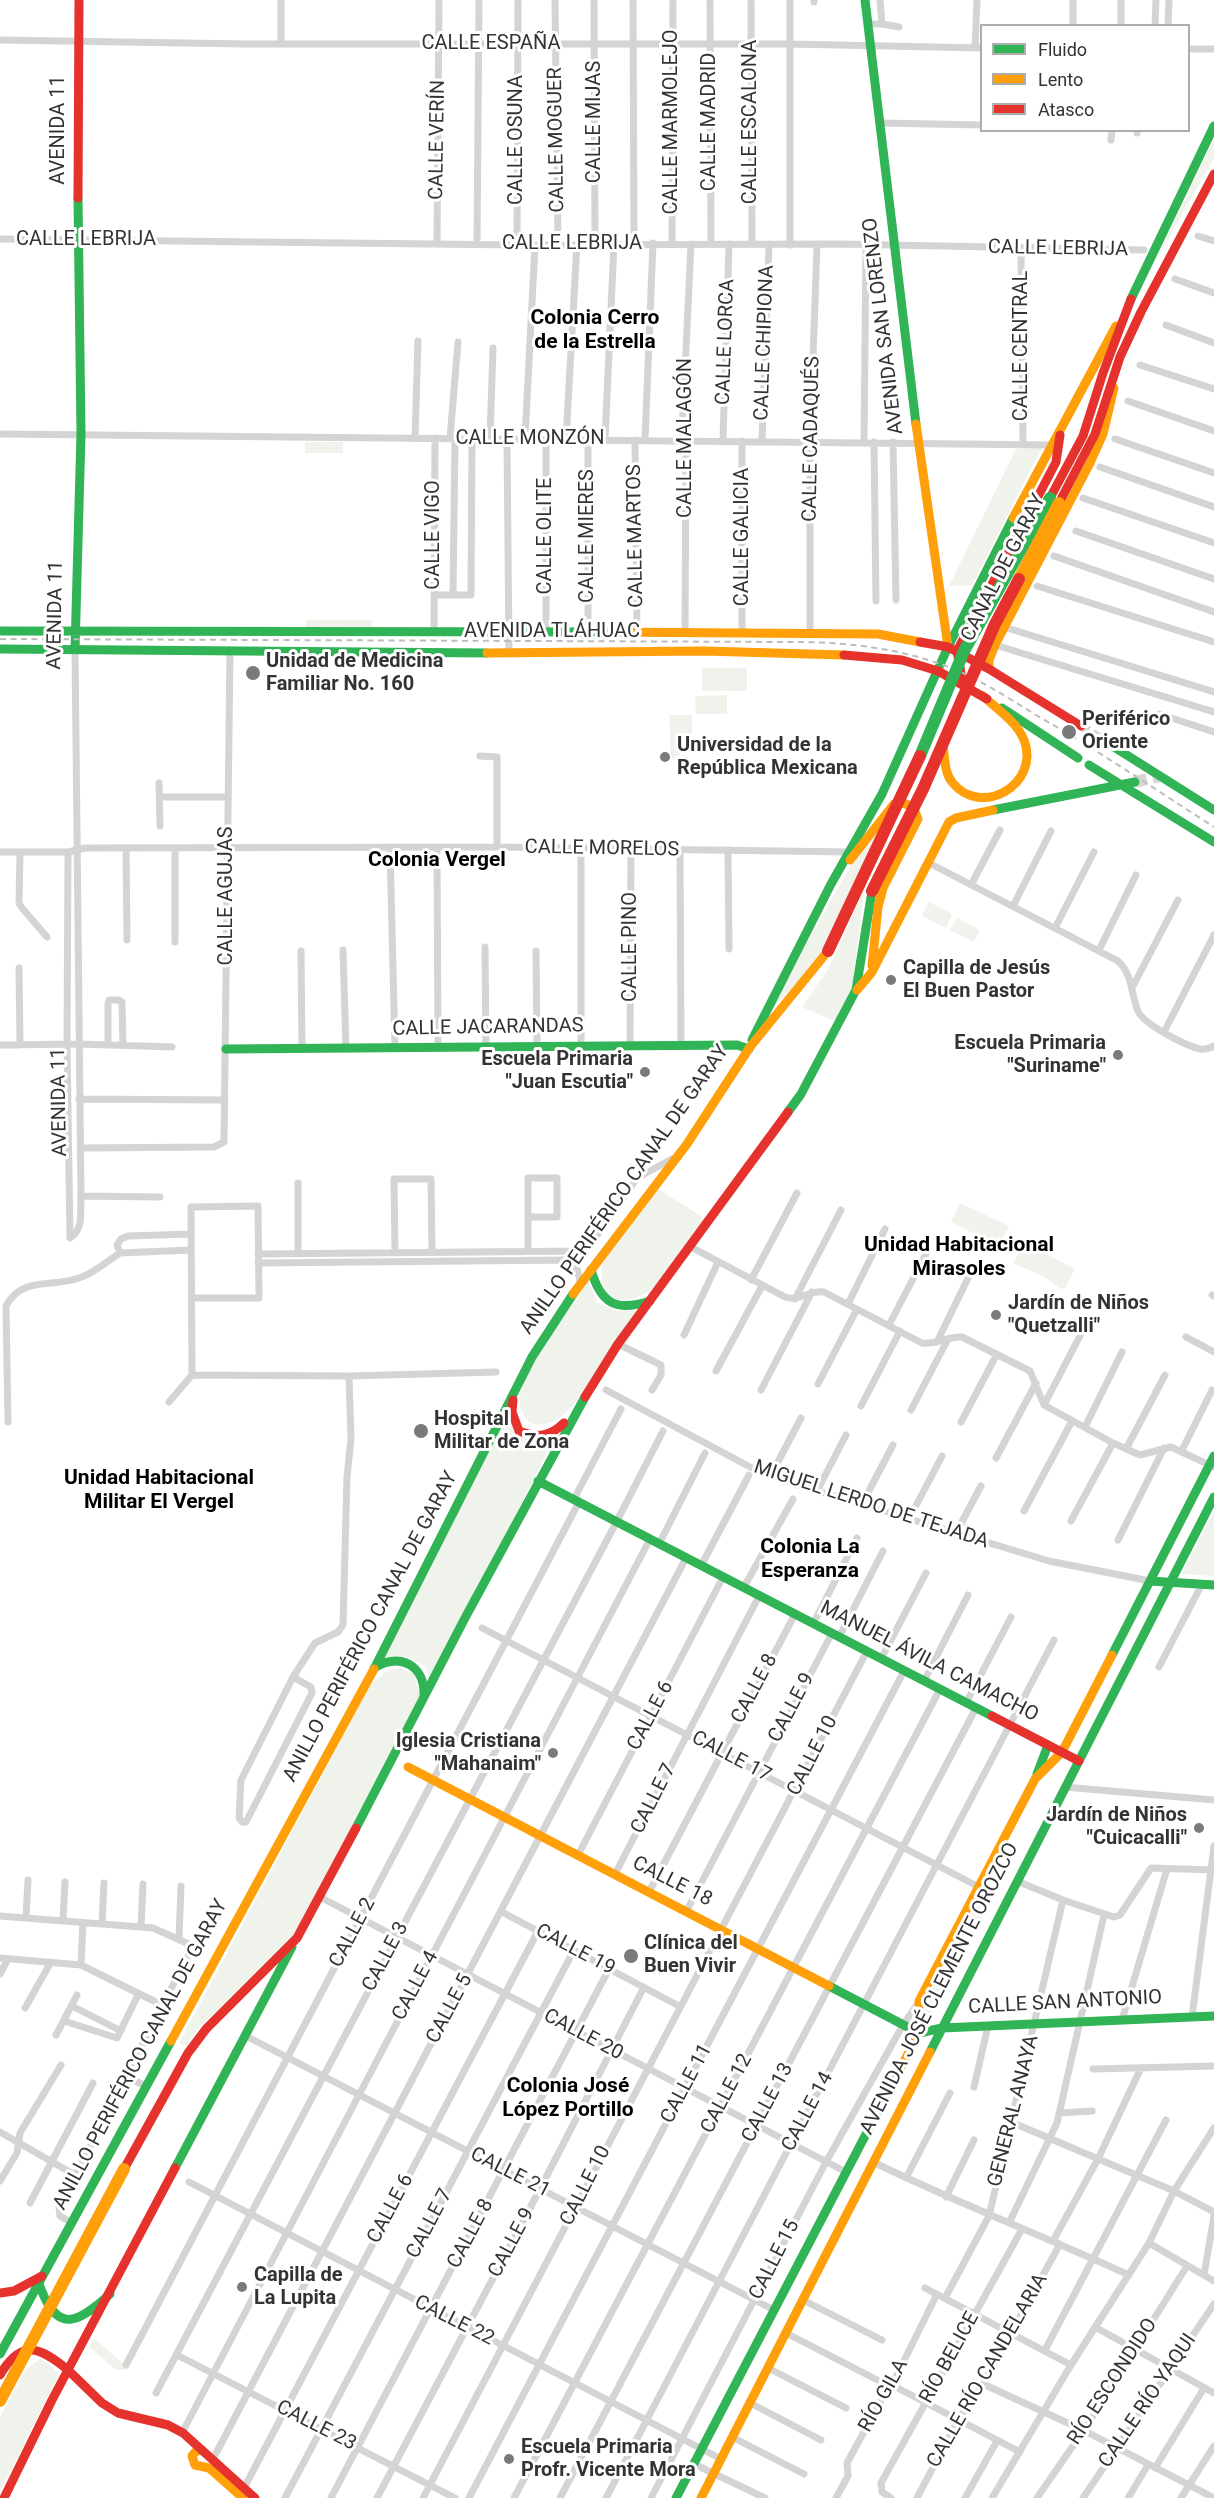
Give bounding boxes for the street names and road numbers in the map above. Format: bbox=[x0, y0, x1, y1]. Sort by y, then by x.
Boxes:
street label: CALLE MARMOLEJO bbox=[660, 29, 684, 215]
street label: CALLE ESPAÑA bbox=[422, 32, 560, 56]
street label: CALLE ESCALONA bbox=[739, 40, 763, 204]
street label: CALLE MADRID bbox=[698, 53, 722, 191]
street label: CALLE MIJAS bbox=[583, 61, 607, 183]
street label: CALLE MOGUER bbox=[544, 67, 570, 213]
street label: AVENIDA 11 bbox=[47, 75, 71, 185]
street label: CALLE OSUNA bbox=[505, 75, 529, 205]
street label: CALLE VERÍN bbox=[425, 80, 451, 200]
street label: AVENIDA SAN LORENZO bbox=[859, 216, 909, 436]
street label: CALLE LEBRIJA bbox=[16, 228, 156, 252]
street label: CALLE LEBRIJA bbox=[502, 232, 642, 256]
street label: CALLE LEBRIJA bbox=[988, 236, 1128, 262]
street label: CALLE CHIPIONA bbox=[750, 265, 780, 421]
street label: CALLE CENTRAL bbox=[1010, 271, 1034, 421]
street label: CALLE LORCA bbox=[712, 279, 740, 405]
street label: CALLE CADAQUÉS bbox=[799, 356, 825, 522]
street label: CALLE MALAGÓN bbox=[674, 358, 698, 518]
street label: CALLE MONZÓN bbox=[455, 427, 605, 451]
street label: CALLE MARTOS bbox=[623, 464, 649, 608]
street label: CALLE GALICIA bbox=[731, 468, 755, 606]
street label: CALLE MIERES bbox=[576, 469, 600, 603]
street label: CALLE OLITE bbox=[534, 478, 558, 594]
street label: CALLE VIGO bbox=[422, 480, 446, 590]
street label: CANAL DE GARAY bbox=[957, 490, 1051, 646]
street label: AVENIDA 11 bbox=[43, 560, 69, 670]
street label: AVENIDA TLÁHUAC bbox=[464, 620, 640, 644]
street label: CALLE AGUJAS bbox=[215, 826, 239, 966]
street label: CALLE MORELOS bbox=[524, 836, 680, 862]
street label: CALLE PINO bbox=[619, 892, 643, 1002]
street label: CALLE JACARANDAS bbox=[392, 1014, 584, 1042]
street label: ANILLO PERIFÉRICO CANAL DE GARAY bbox=[515, 1041, 735, 1339]
street label: AVENIDA 11 bbox=[47, 1047, 73, 1157]
street label: MIGUEL LERDO DE TEJADA bbox=[751, 1456, 991, 1554]
street label: ANILLO PERIFÉRICO CANAL DE GARAY bbox=[279, 1468, 463, 1786]
street label: MANUEL ÁVILA CAMACHO bbox=[816, 1596, 1042, 1728]
street label: CALLE 8 bbox=[727, 1650, 783, 1728]
street label: CALLE 9 bbox=[764, 1669, 820, 1747]
street label: CALLE 6 bbox=[623, 1677, 679, 1755]
street label: CALLE 10 bbox=[783, 1712, 843, 1800]
street label: CALLE 17 bbox=[687, 1726, 775, 1788]
street label: CALLE 7 bbox=[626, 1760, 682, 1838]
street label: AVENIDA JOSÉ CLEMENTE OROZCO bbox=[856, 1839, 1024, 2139]
street label: CALLE 18 bbox=[628, 1852, 716, 1912]
street label: CALLE 2 bbox=[325, 1894, 381, 1972]
street label: ANILLO PERIFÉRICO CANAL DE GARAY bbox=[49, 1896, 233, 2214]
street label: CALLE 3 bbox=[358, 1918, 414, 1996]
street label: CALLE 19 bbox=[531, 1919, 619, 1981]
street label: CALLE 4 bbox=[388, 1947, 444, 2025]
street label: CALLE 5 bbox=[422, 1970, 478, 2048]
street label: CALLE SAN ANTONIO bbox=[968, 1986, 1162, 2020]
street label: CALLE 20 bbox=[539, 2004, 627, 2066]
street label: GENERAL ANAYA bbox=[984, 2033, 1044, 2189]
street label: CALLE 11 bbox=[656, 2040, 718, 2128]
street label: CALLE 12 bbox=[696, 2050, 758, 2138]
street label: CALLE 13 bbox=[737, 2059, 799, 2147]
street label: CALLE 14 bbox=[777, 2068, 839, 2156]
street label: CALLE 10 bbox=[556, 2142, 616, 2230]
street label: CALLE 21 bbox=[466, 2143, 554, 2203]
street label: CALLE 6 bbox=[363, 2170, 419, 2248]
street label: CALLE 7 bbox=[402, 2185, 458, 2263]
street label: CALLE 8 bbox=[443, 2195, 499, 2273]
street label: CALLE 9 bbox=[484, 2204, 540, 2282]
street label: CALLE 15 bbox=[745, 2216, 805, 2304]
street label: CALLE RÍO CANDELARIA bbox=[923, 2270, 1053, 2472]
street label: CALLE 22 bbox=[410, 2291, 498, 2351]
street label: RÍO BELICE bbox=[915, 2308, 985, 2408]
street label: RÍO ESCONDIDO bbox=[1063, 2314, 1163, 2450]
street label: CALLE RÍO YAQUI bbox=[1094, 2329, 1202, 2473]
street label: RÍO GILA bbox=[854, 2355, 914, 2437]
street label: CALLE 23 bbox=[272, 2396, 360, 2456]

